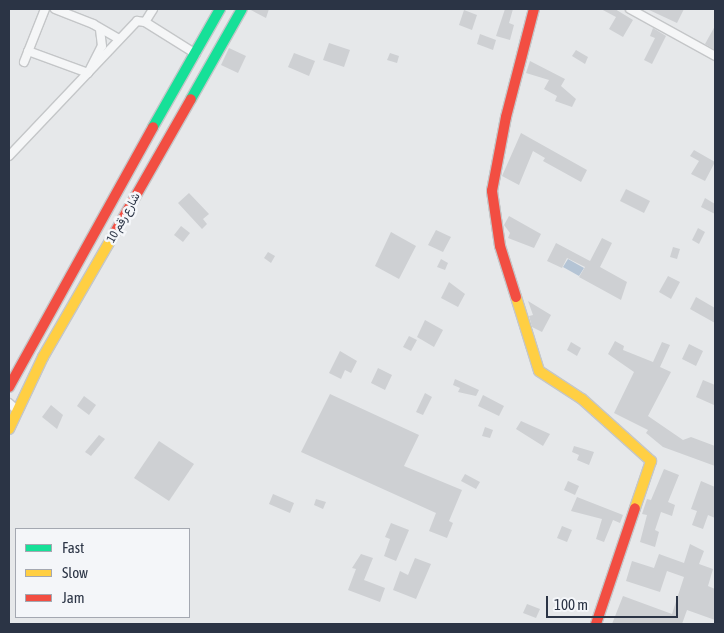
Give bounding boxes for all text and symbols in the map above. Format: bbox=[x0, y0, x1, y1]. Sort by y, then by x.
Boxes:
street label: شارع رقم 10 bbox=[104, 190, 144, 246]
legend bbox=[15, 528, 190, 618]
text: Fast bbox=[62, 539, 84, 556]
text: Slow bbox=[62, 564, 88, 581]
scale bar bbox=[549, 586, 682, 618]
text: Jam bbox=[62, 589, 85, 606]
text: 100 m bbox=[554, 596, 588, 613]

